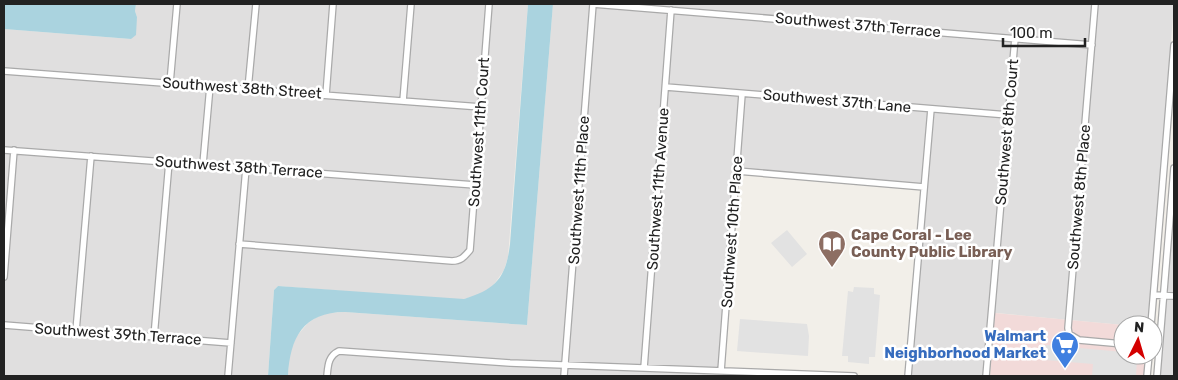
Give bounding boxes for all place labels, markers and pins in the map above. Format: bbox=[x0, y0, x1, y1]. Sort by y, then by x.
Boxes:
place label: Cape Coral - Lee County Public Library bbox=[851, 226, 1013, 261]
library icon: Cape Coral - Lee County Public Library bbox=[817, 229, 847, 268]
place label: Walmart Neighborhood Market bbox=[884, 327, 1046, 362]
supermarket icon: Walmart Neighborhood Market bbox=[1050, 330, 1080, 369]

